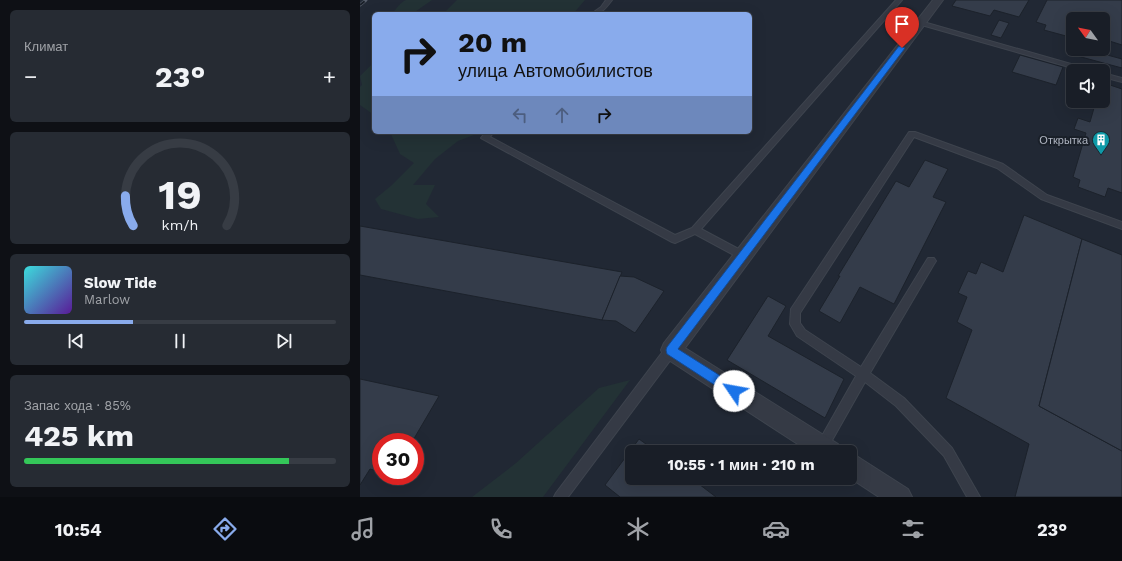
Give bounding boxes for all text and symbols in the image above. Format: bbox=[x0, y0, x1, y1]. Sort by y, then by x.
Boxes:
pin bbox=[885, 7.0, 919, 48]
north arrow bbox=[1066, 12, 1110, 56]
map controls bbox=[1066, 12, 1110, 108]
icon: arrive bbox=[891, 13, 913, 35]
text: 20 m bbox=[458, 26, 527, 59]
icon: right bbox=[392, 28, 444, 80]
text: Климат bbox=[24, 39, 68, 54]
text: 23° bbox=[155, 59, 205, 94]
text: улица Автомобилистов bbox=[458, 60, 653, 81]
text: − bbox=[24, 64, 37, 89]
text: + bbox=[323, 64, 336, 89]
button: sound bbox=[1066, 64, 1110, 108]
icon: left bbox=[509, 104, 531, 126]
icon: ahead bbox=[551, 104, 573, 126]
icon: right bbox=[593, 104, 615, 126]
building icon: Открытка bbox=[1091, 130, 1111, 155]
place label: Открытка bbox=[1039, 134, 1089, 147]
text: 19 bbox=[158, 169, 202, 218]
text: km/h bbox=[162, 216, 198, 232]
text: Slow Tide bbox=[84, 274, 157, 292]
text: Marlow bbox=[84, 292, 130, 307]
icon: previous bbox=[65, 330, 87, 352]
icon: pause bbox=[169, 330, 191, 352]
icon: next bbox=[273, 330, 295, 352]
position arrow bbox=[713, 370, 755, 412]
text: Запас хода · 85% bbox=[24, 398, 131, 413]
text: 425 km bbox=[24, 418, 134, 453]
speed limit sign: 30 bbox=[372, 433, 424, 485]
text: 10:55 · 1 мин · 210 m bbox=[667, 456, 815, 474]
icon: directions bbox=[211, 515, 239, 543]
icon: music bbox=[349, 515, 377, 543]
icon: phone bbox=[487, 515, 515, 543]
icon: climate bbox=[624, 515, 652, 543]
icon: car bbox=[762, 515, 790, 543]
icon: filters bbox=[899, 515, 927, 543]
text: 10:54 bbox=[55, 519, 102, 540]
text: 23° bbox=[1037, 519, 1067, 540]

